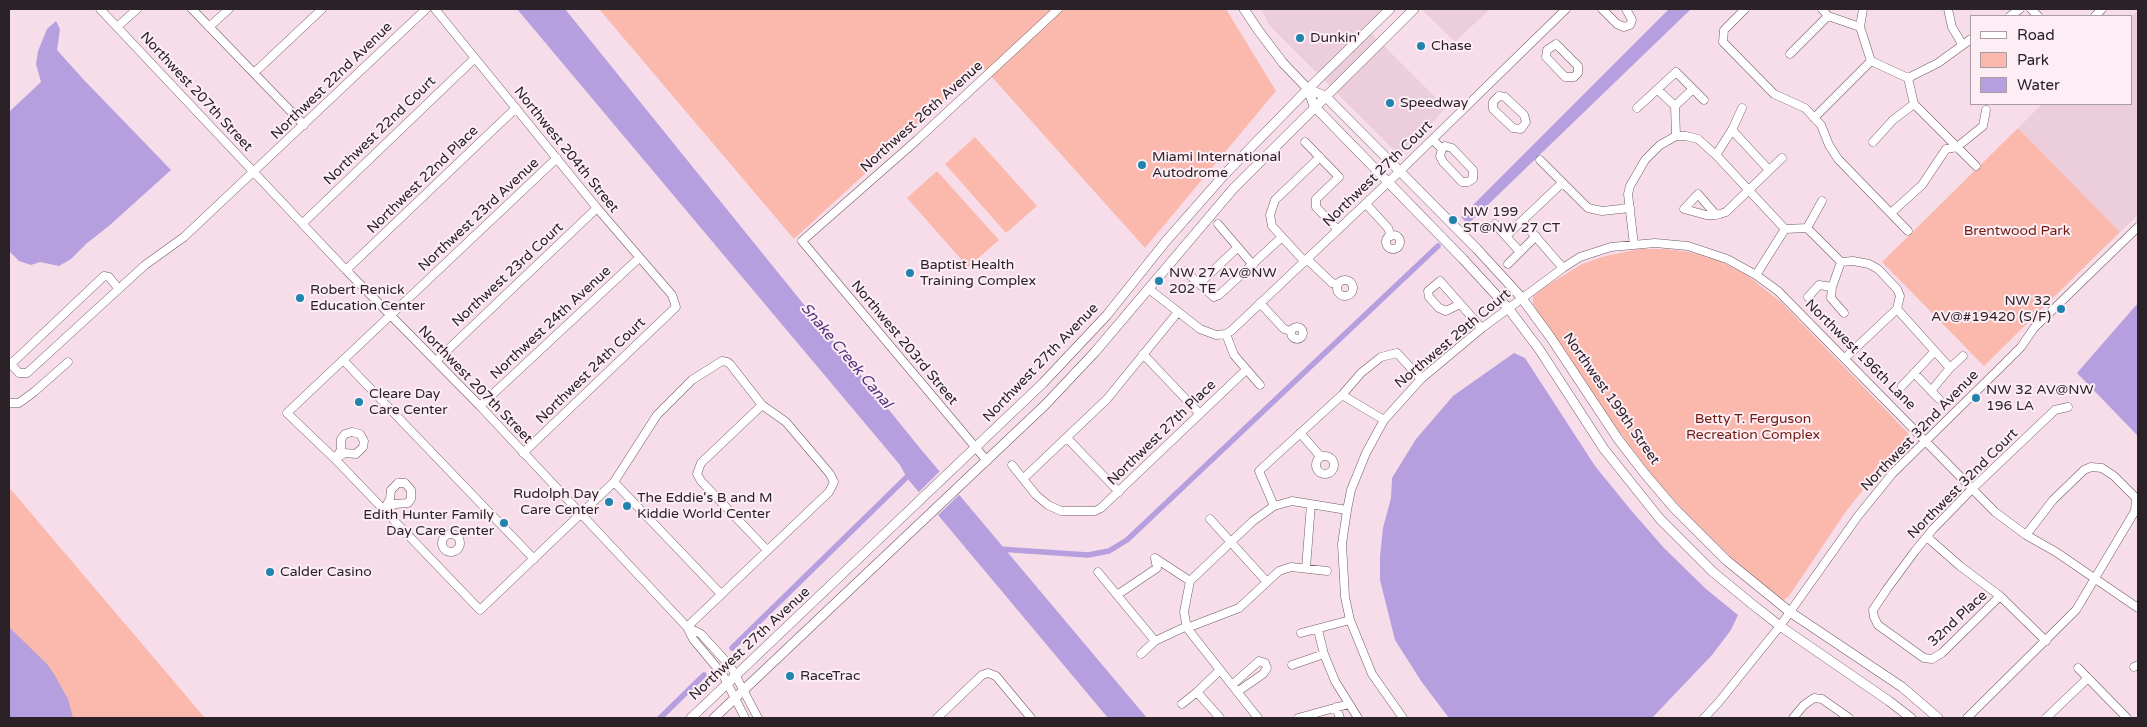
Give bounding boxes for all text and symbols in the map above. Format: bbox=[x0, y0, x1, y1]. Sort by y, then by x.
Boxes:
legend bbox=[1970, 15, 2132, 105]
street label: Northwest 22nd Avenue bbox=[268, 19, 396, 143]
text: Road bbox=[2017, 26, 2055, 44]
street label: Northwest 207th Street bbox=[136, 29, 256, 155]
place label: Dunkin' bbox=[1310, 30, 1360, 46]
marker: Dunkin' bbox=[1294, 32, 1306, 44]
place label: Chase bbox=[1431, 38, 1472, 54]
marker: Chase bbox=[1415, 40, 1427, 52]
text: Park bbox=[2017, 51, 2049, 69]
street label: Northwest 26th Avenue bbox=[858, 58, 986, 176]
street label: Northwest 22nd Court bbox=[321, 73, 439, 189]
text: Water bbox=[2017, 76, 2060, 94]
street label: Northwest 204th Street bbox=[510, 84, 622, 216]
place label: Speedway bbox=[1400, 95, 1468, 111]
marker: Speedway bbox=[1384, 97, 1396, 109]
street label: Northwest 27th Court bbox=[1320, 117, 1436, 231]
street label: Northwest 22nd Place bbox=[364, 123, 482, 237]
place label: Miami International Autodrome bbox=[1152, 149, 1281, 182]
street label: Northwest 23rd Avenue bbox=[415, 155, 543, 275]
marker: Miami International Autodrome bbox=[1136, 159, 1148, 171]
place label: NW 199 ST@NW 27 CT bbox=[1463, 204, 1560, 236]
marker: NW 199 ST@NW 27 CT bbox=[1447, 214, 1459, 226]
street label: Northwest 23rd Court bbox=[449, 219, 567, 331]
park label: Brentwood Park bbox=[1964, 223, 2070, 239]
place label: Baptist Health Training Complex bbox=[920, 257, 1036, 290]
street label: Northwest 24th Avenue bbox=[487, 263, 615, 383]
place label: NW 27 AV@NW 202 TE bbox=[1169, 265, 1277, 298]
marker: Baptist Health Training Complex bbox=[904, 267, 916, 279]
marker: NW 27 AV@NW 202 TE bbox=[1153, 275, 1165, 287]
street label: Northwest 203rd Street bbox=[847, 277, 961, 409]
place label: Robert Renick Education Center bbox=[310, 282, 425, 314]
street label: Northwest 29th Court bbox=[1392, 286, 1514, 392]
marker: Robert Renick Education Center bbox=[294, 292, 306, 304]
place label: NW 32 AV@#19420 (S/F) bbox=[1931, 293, 2051, 326]
street label: Northwest 196th Lane bbox=[1801, 296, 1919, 414]
water label: Snake Creek Canal bbox=[797, 300, 895, 412]
street label: Northwest 27th Avenue bbox=[980, 300, 1102, 426]
marker: NW 32 AV@#19420 (S/F) bbox=[2055, 303, 2067, 315]
street label: Northwest 24th Court bbox=[533, 314, 649, 428]
street label: Northwest 207th Street bbox=[414, 323, 536, 447]
street label: Northwest 199th Street bbox=[1559, 330, 1663, 468]
street label: Northwest 32nd Avenue bbox=[1858, 367, 1982, 495]
street label: Northwest 27th Place bbox=[1104, 377, 1220, 489]
place label: NW 32 AV@NW 196 LA bbox=[1986, 382, 2094, 414]
place label: Cleare Day Care Center bbox=[369, 386, 448, 418]
marker: NW 32 AV@NW 196 LA bbox=[1970, 392, 1982, 404]
marker: Cleare Day Care Center bbox=[353, 396, 365, 408]
park label: Betty T. Ferguson Recreation Complex bbox=[1686, 411, 1820, 444]
street label: Northwest 32nd Court bbox=[1904, 425, 2022, 543]
place label: Rudolph Day Care Center bbox=[513, 486, 599, 518]
place label: The Eddie's B and M Kiddie World Center bbox=[637, 490, 773, 522]
marker: Rudolph Day Care Center bbox=[603, 496, 615, 508]
marker: The Eddie's B and M Kiddie World Center bbox=[621, 500, 633, 512]
place label: Edith Hunter Family Day Care Center bbox=[363, 507, 494, 540]
marker: Edith Hunter Family Day Care Center bbox=[498, 517, 510, 529]
place label: Calder Casino bbox=[280, 564, 372, 580]
marker: Calder Casino bbox=[264, 566, 276, 578]
street label: Northwest 27th Avenue bbox=[686, 584, 814, 704]
street label: 32nd Place bbox=[1925, 587, 1991, 651]
place label: RaceTrac bbox=[800, 668, 860, 684]
marker: RaceTrac bbox=[784, 670, 796, 682]

